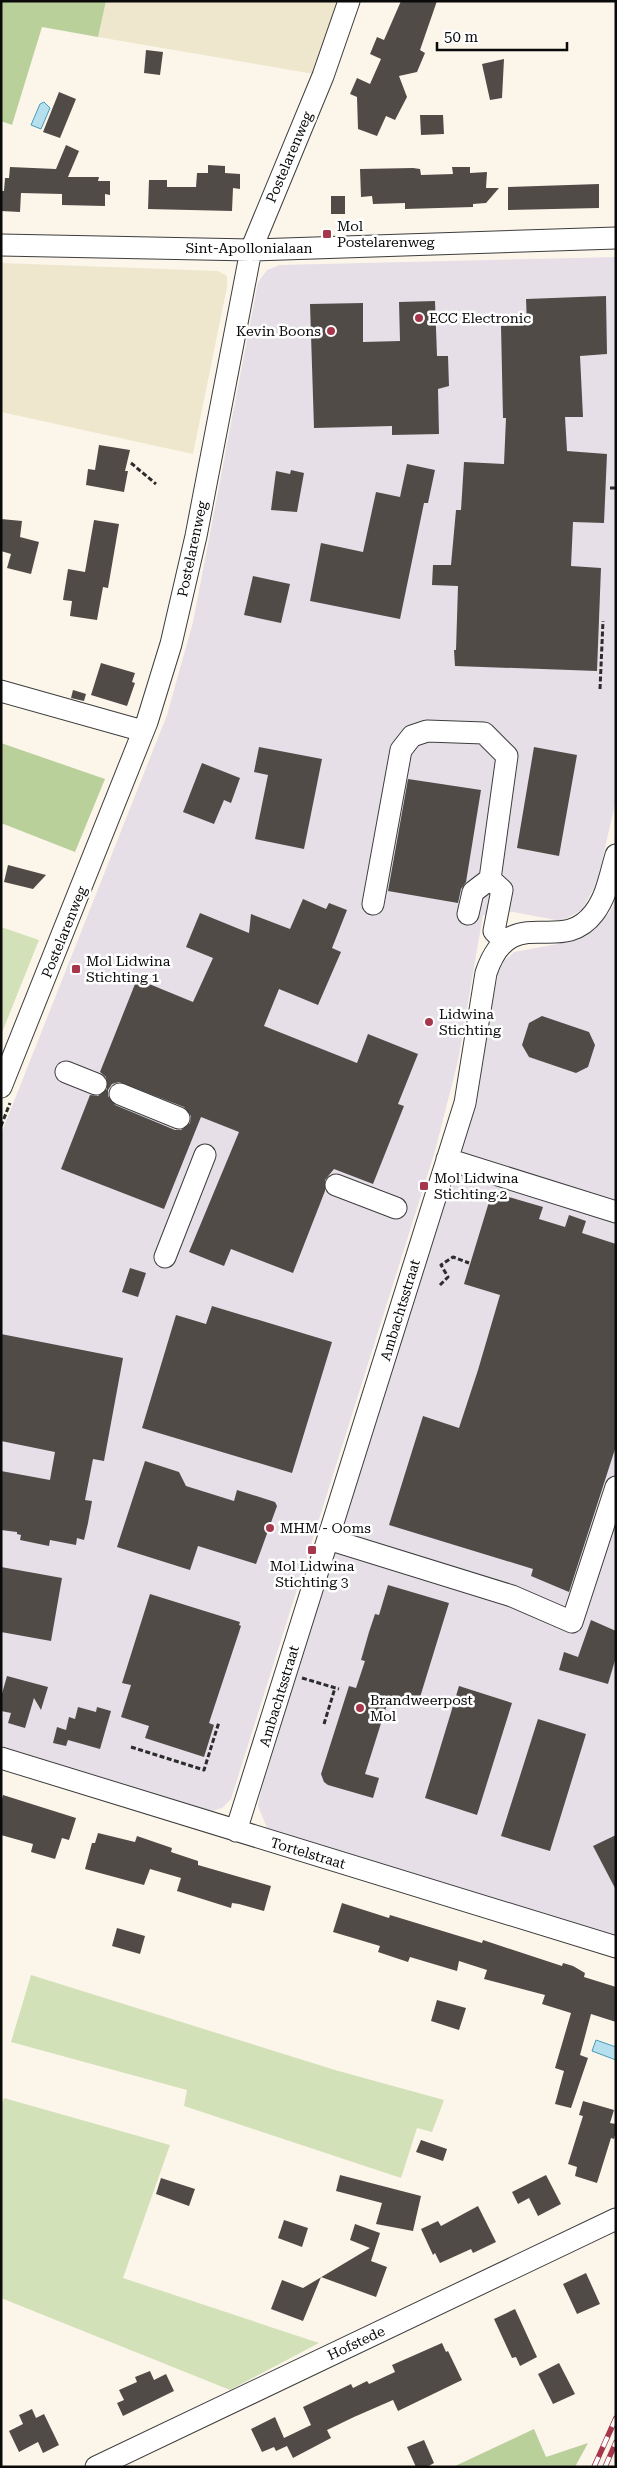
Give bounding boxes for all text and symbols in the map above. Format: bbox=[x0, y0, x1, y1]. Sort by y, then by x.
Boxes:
scale bar bbox=[437, 20, 567, 52]
text: 50 m bbox=[444, 28, 479, 46]
street label: Postelarenweg bbox=[263, 109, 315, 205]
place label: Mol Postelarenweg bbox=[337, 218, 435, 250]
marker: Mol Postelarenweg bbox=[321, 228, 333, 240]
street label: Sint-Apollonialaan bbox=[185, 240, 313, 256]
place label: ECC Electronic bbox=[429, 310, 531, 326]
marker: ECC Electronic bbox=[413, 312, 425, 324]
place label: Kevin Boons bbox=[236, 323, 321, 339]
marker: Kevin Boons bbox=[325, 325, 337, 337]
street label: Postelarenweg bbox=[174, 500, 210, 598]
street label: Postelarenweg bbox=[38, 884, 90, 980]
place label: Mol Lidwina Stichting 1 bbox=[86, 953, 171, 985]
marker: Mol Lidwina Stichting 1 bbox=[70, 963, 82, 975]
place label: Lidwina Stichting bbox=[439, 1006, 501, 1038]
marker: Lidwina Stichting bbox=[423, 1016, 435, 1028]
place label: Mol Lidwina Stichting 2 bbox=[434, 1170, 519, 1202]
marker: Mol Lidwina Stichting 2 bbox=[418, 1180, 430, 1192]
street label: Ambachtsstraat bbox=[377, 1257, 423, 1363]
place label: MHM - Ooms bbox=[280, 1520, 371, 1536]
marker: MHM - Ooms bbox=[264, 1522, 276, 1534]
marker: Mol Lidwina Stichting 3 bbox=[306, 1544, 318, 1556]
place label: Mol Lidwina Stichting 3 bbox=[270, 1558, 355, 1590]
street label: Ambachtsstraat bbox=[256, 1643, 302, 1749]
place label: Brandweerpost Mol bbox=[370, 1692, 473, 1724]
marker: Brandweerpost Mol bbox=[354, 1702, 366, 1714]
street label: Tortelstraat bbox=[269, 1834, 347, 1872]
street label: Hofstede bbox=[325, 2323, 388, 2363]

